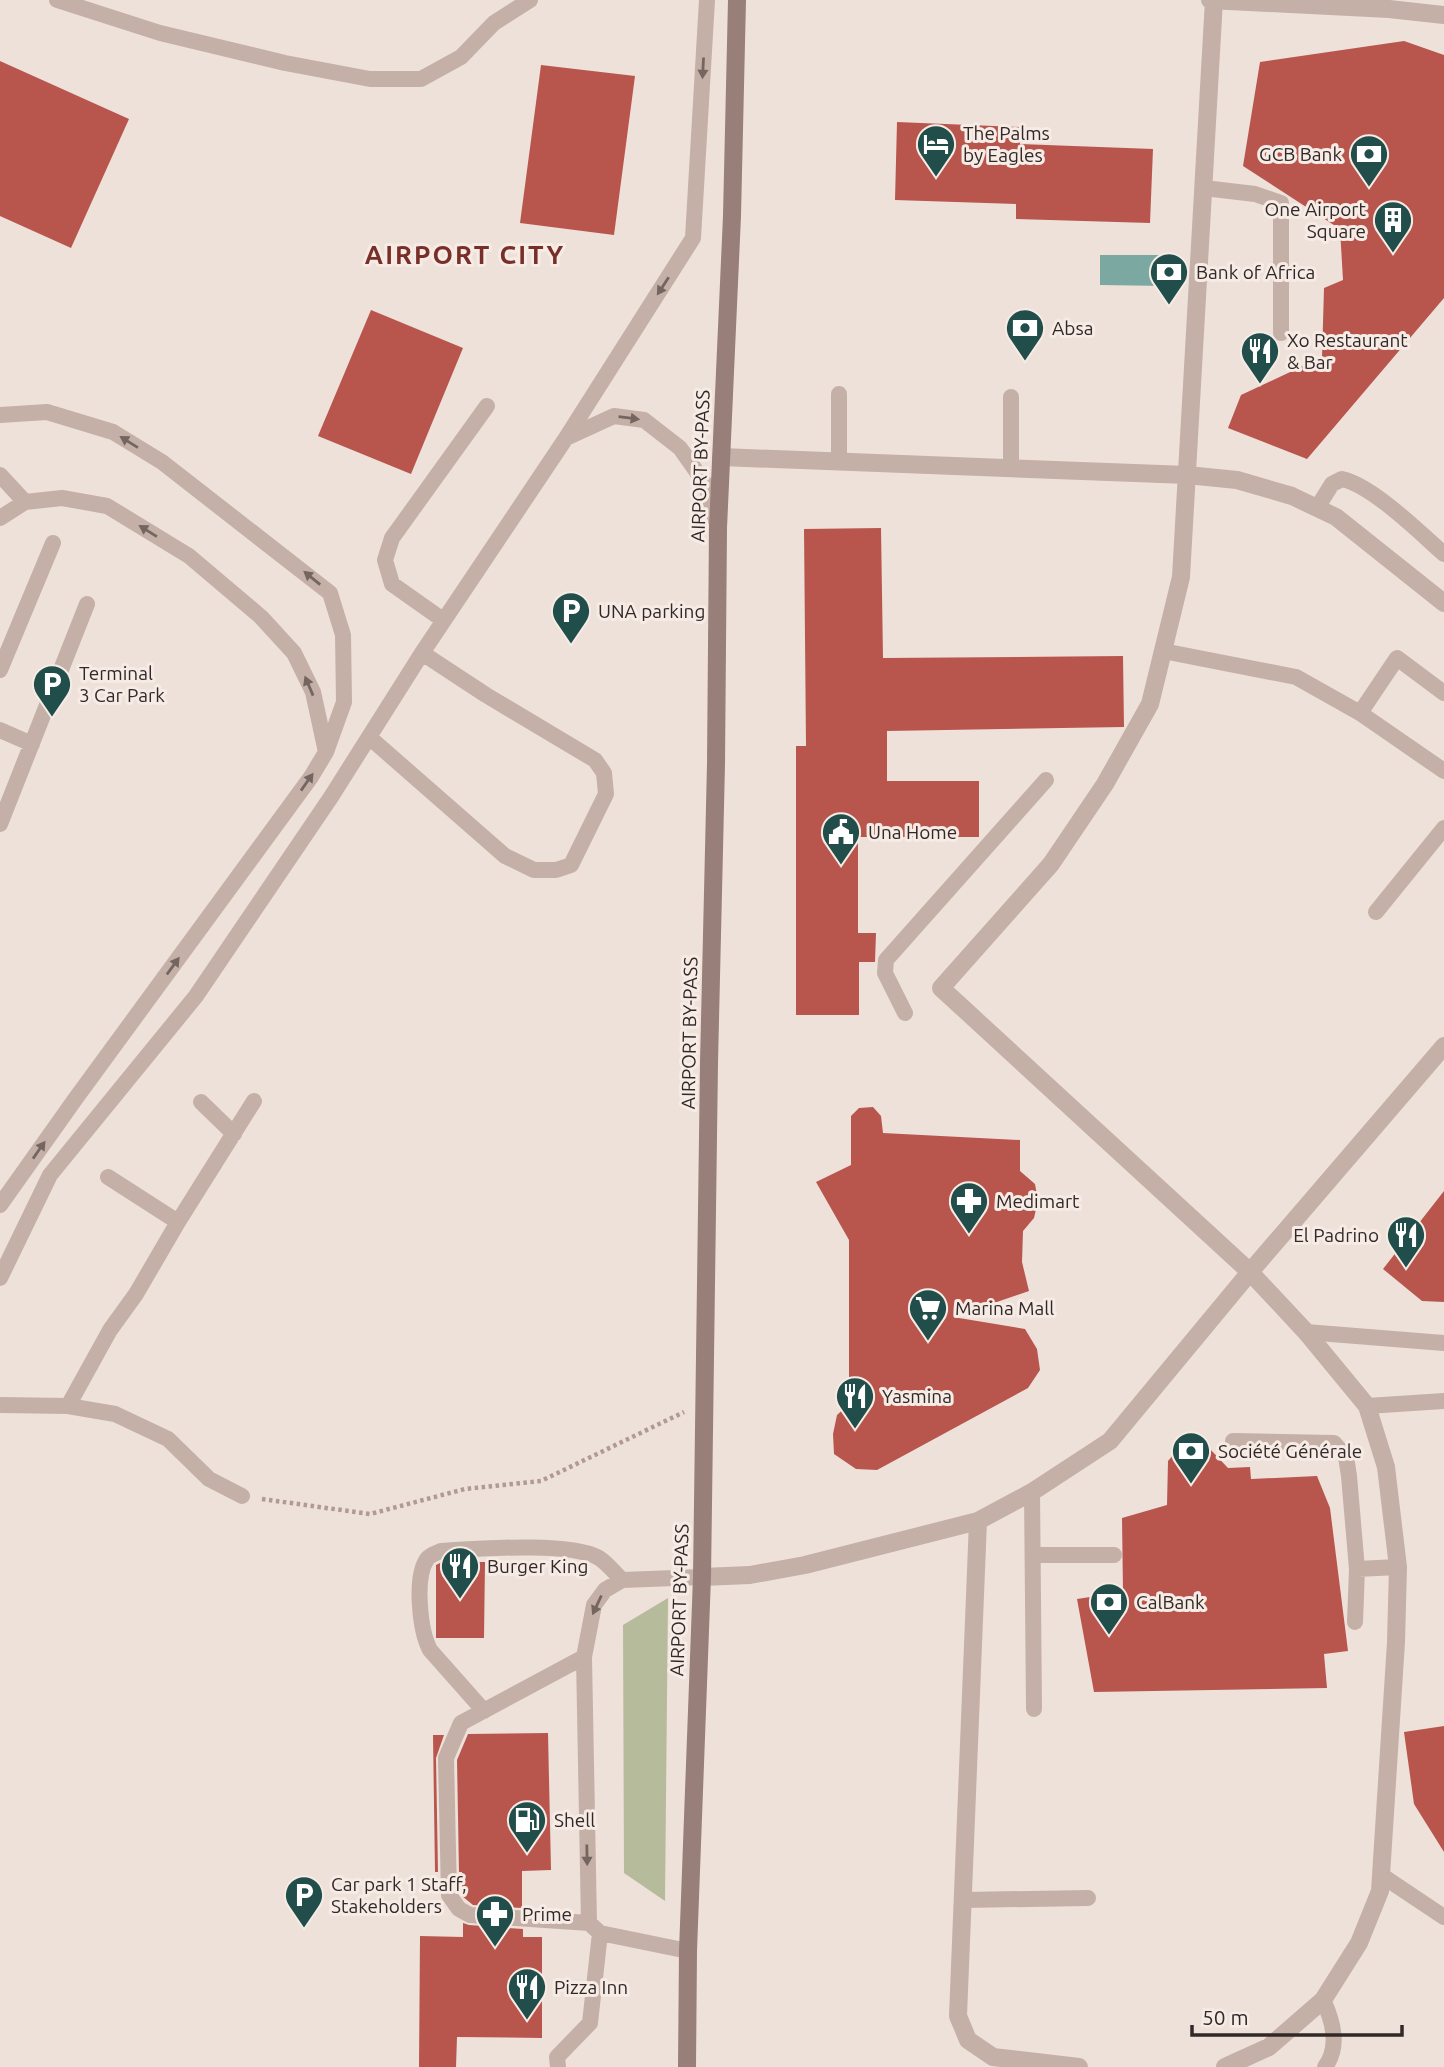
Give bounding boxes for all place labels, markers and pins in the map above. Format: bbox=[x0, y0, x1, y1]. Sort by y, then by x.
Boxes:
place label: The Palms by Eagles bbox=[963, 122, 1050, 166]
hotel icon: The Palms by Eagles bbox=[915, 123, 957, 178]
bank icon: GCB Bank bbox=[1348, 133, 1390, 188]
place label: GCB Bank bbox=[1259, 143, 1342, 165]
place label: One Airport Square bbox=[1265, 198, 1367, 242]
building icon: One Airport Square bbox=[1372, 199, 1414, 254]
bank icon: Bank of Africa bbox=[1148, 251, 1190, 306]
place label: Bank of Africa bbox=[1196, 261, 1315, 283]
bank icon: Absa bbox=[1004, 307, 1046, 362]
place label: Absa bbox=[1052, 317, 1093, 339]
place label: Xo Restaurant & Bar bbox=[1287, 329, 1408, 373]
restaurant icon: Xo Restaurant & Bar bbox=[1239, 330, 1281, 385]
parking icon: UNA parking bbox=[550, 590, 592, 645]
place label: UNA parking bbox=[598, 600, 705, 622]
place label: Terminal 3 Car Park bbox=[79, 662, 165, 706]
parking icon: Terminal 3 Car Park bbox=[31, 663, 73, 718]
public building icon: Una Home bbox=[820, 811, 862, 866]
place label: Una Home bbox=[868, 821, 957, 843]
pharmacy icon: Medimart bbox=[948, 1180, 990, 1235]
place label: Medimart bbox=[996, 1190, 1080, 1212]
restaurant icon: El Padrino bbox=[1385, 1214, 1427, 1269]
place label: El Padrino bbox=[1293, 1224, 1379, 1246]
supermarket icon: Marina Mall bbox=[907, 1287, 949, 1342]
place label: Marina Mall bbox=[955, 1297, 1054, 1319]
restaurant icon: Yasmina bbox=[834, 1375, 876, 1430]
place label: Yasmina bbox=[882, 1385, 952, 1407]
bank icon: Société Générale bbox=[1170, 1430, 1212, 1485]
place label: Société Générale bbox=[1218, 1440, 1362, 1462]
restaurant icon: Burger King bbox=[439, 1545, 481, 1600]
place label: Burger King bbox=[487, 1555, 588, 1577]
bank icon: CalBank bbox=[1088, 1581, 1130, 1636]
place label: CalBank bbox=[1136, 1591, 1205, 1613]
fuel station icon: Shell bbox=[506, 1799, 548, 1854]
place label: Shell bbox=[554, 1809, 595, 1831]
place label: Car park 1 Staff, Stakeholders bbox=[331, 1873, 467, 1917]
parking icon: Car park 1 Staff, Stakeholders bbox=[283, 1874, 325, 1929]
pharmacy icon: Prime bbox=[474, 1893, 516, 1948]
place label: Prime bbox=[522, 1903, 572, 1925]
restaurant icon: Pizza Inn bbox=[506, 1966, 548, 2021]
place label: Pizza Inn bbox=[554, 1976, 628, 1998]

